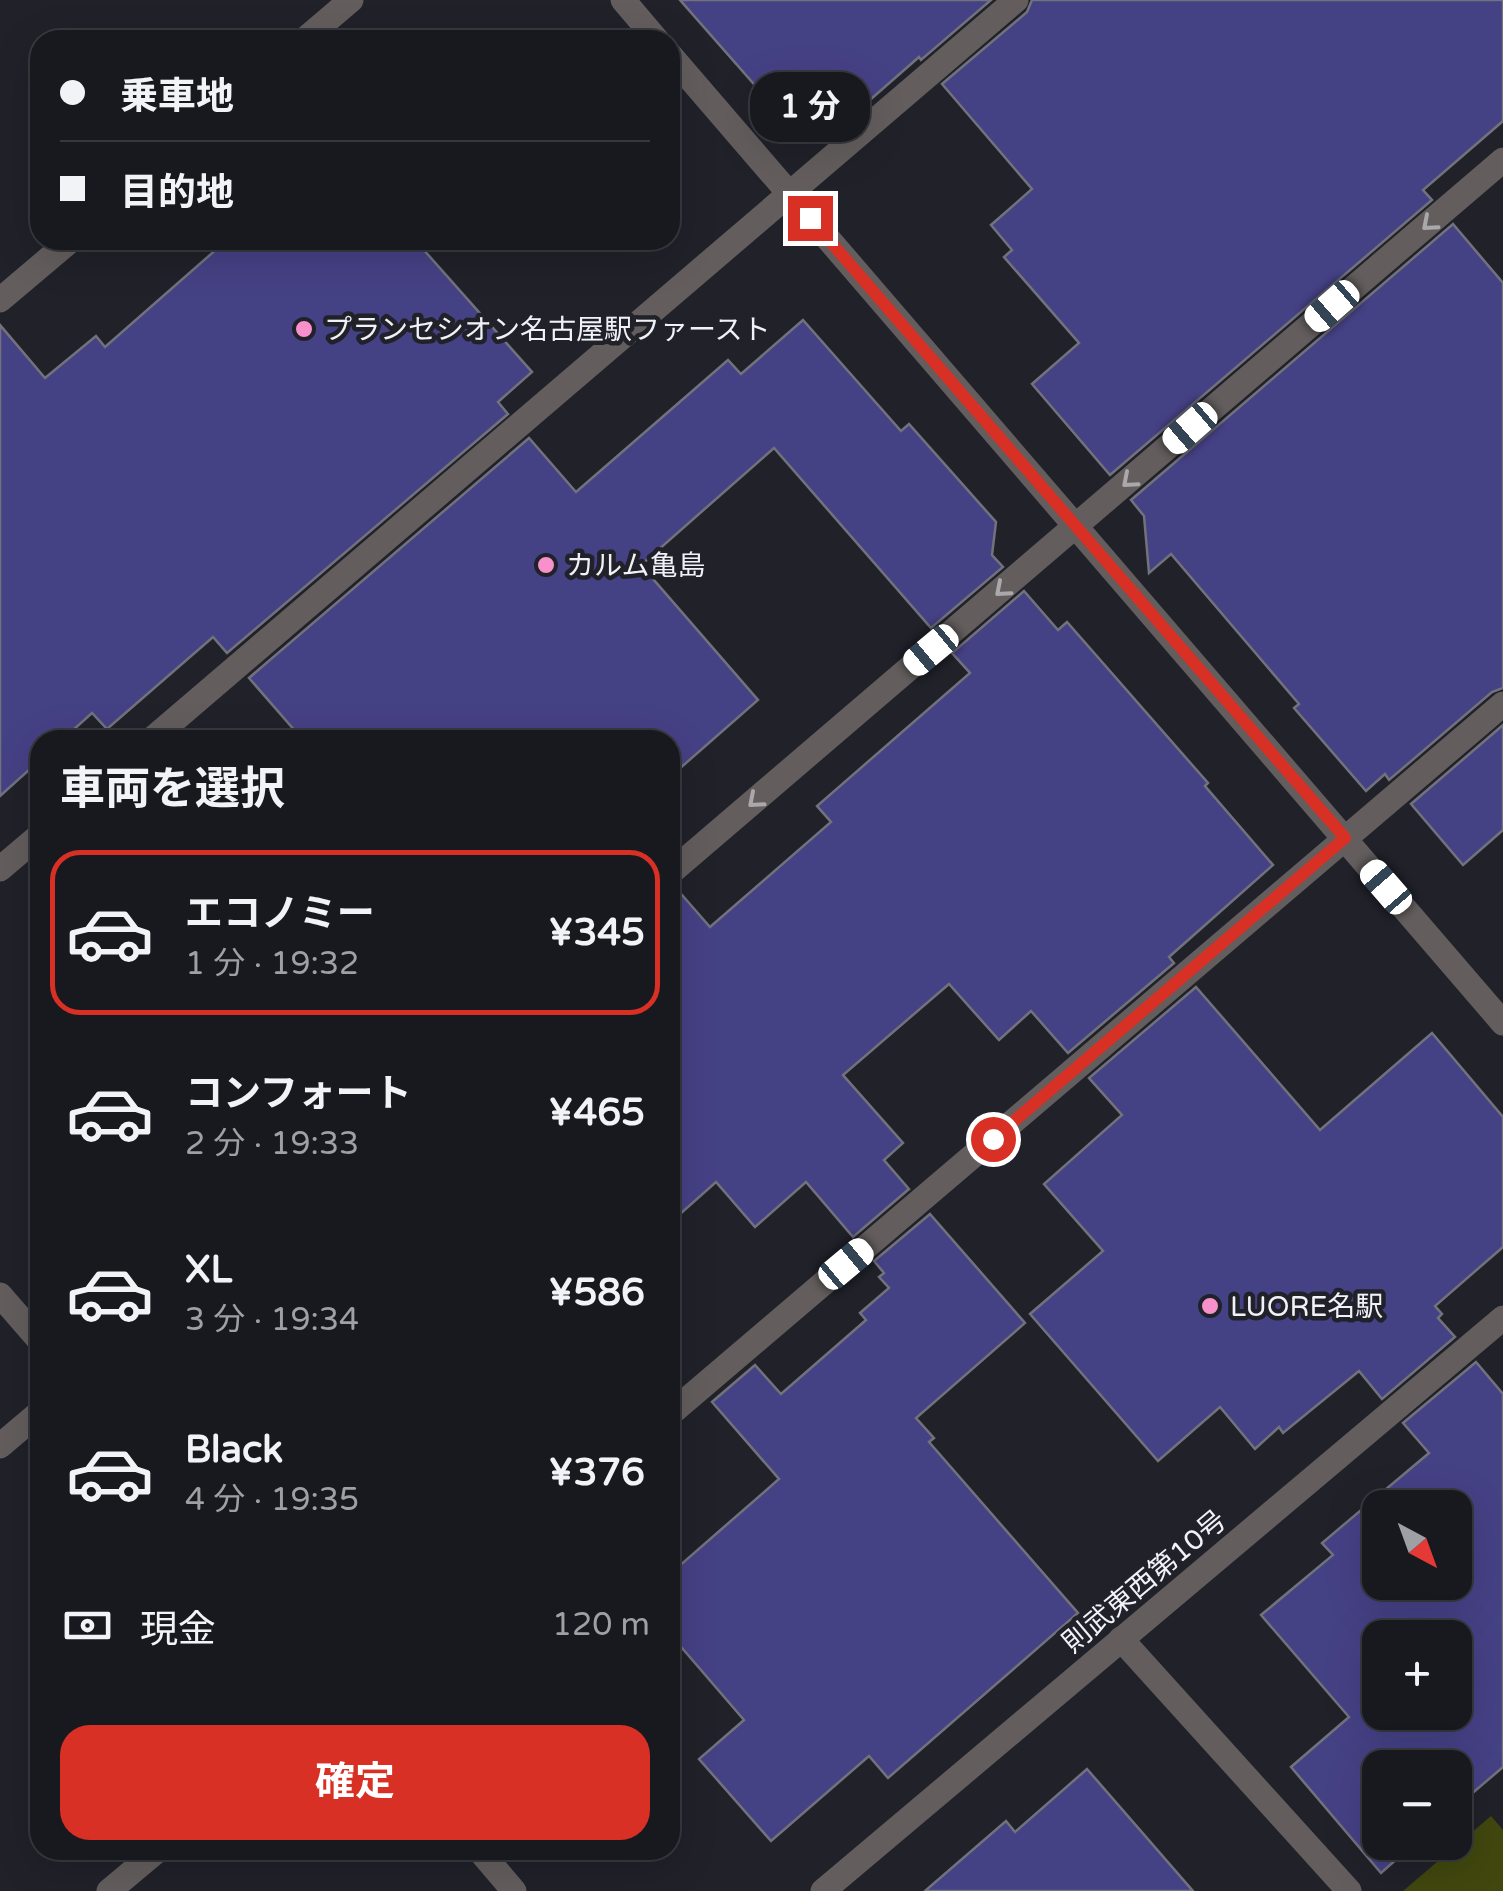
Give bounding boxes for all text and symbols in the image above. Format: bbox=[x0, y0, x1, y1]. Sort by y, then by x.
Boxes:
callout: 1 分 bbox=[750, 73, 870, 143]
text: 乗車地 bbox=[120, 74, 234, 120]
text: 1 分 bbox=[780, 88, 840, 126]
text: 目的地 bbox=[120, 170, 234, 216]
route end bbox=[788, 196, 833, 241]
one-way arrow bbox=[1422, 212, 1441, 230]
car bbox=[1300, 275, 1364, 337]
place label: プランセシオン名古屋駅ファースト bbox=[324, 313, 771, 347]
marker: プランセシオン名古屋駅ファースト bbox=[293, 318, 315, 340]
car bbox=[1158, 397, 1222, 459]
one-way arrow bbox=[1122, 469, 1141, 487]
place label: カルム亀島 bbox=[566, 549, 705, 583]
marker: カルム亀島 bbox=[535, 554, 557, 576]
one-way arrow bbox=[995, 578, 1014, 596]
car bbox=[898, 619, 964, 681]
text: 車両を選択 bbox=[60, 763, 285, 817]
one-way arrow bbox=[748, 789, 767, 807]
car bbox=[1355, 855, 1417, 919]
icon: car bbox=[65, 888, 155, 978]
text: エコノミー bbox=[185, 891, 375, 937]
text: ¥345 bbox=[548, 910, 645, 956]
text: 1 分 · 19:32 bbox=[185, 945, 359, 983]
icon: car bbox=[65, 1068, 155, 1158]
text: コンフォート bbox=[185, 1071, 412, 1117]
text: ¥465 bbox=[548, 1090, 645, 1136]
route start bbox=[971, 1117, 1016, 1162]
text: 2 分 · 19:33 bbox=[185, 1125, 359, 1163]
car bbox=[813, 1233, 879, 1295]
text: XL bbox=[185, 1247, 232, 1293]
icon: car bbox=[65, 1248, 155, 1338]
text: ¥586 bbox=[548, 1270, 645, 1316]
place label: LUORE名駅 bbox=[1230, 1290, 1383, 1324]
marker: LUORE名駅 bbox=[1199, 1295, 1221, 1317]
text: 3 分 · 19:34 bbox=[185, 1301, 359, 1339]
text: Black bbox=[185, 1427, 283, 1473]
icon: car bbox=[65, 1428, 155, 1518]
text: ¥376 bbox=[548, 1450, 645, 1496]
text: 4 分 · 19:35 bbox=[185, 1481, 359, 1519]
north arrow bbox=[1362, 1490, 1472, 1600]
map controls bbox=[1362, 1490, 1472, 1860]
street label: 則武東西第10号 bbox=[1056, 1503, 1233, 1660]
icon: cash bbox=[60, 1598, 115, 1653]
text: 120 m bbox=[552, 1606, 650, 1644]
text: 現金 bbox=[140, 1607, 216, 1653]
button: + bbox=[1362, 1620, 1472, 1730]
button: 確定 bbox=[60, 1725, 650, 1840]
button: − bbox=[1362, 1750, 1472, 1860]

